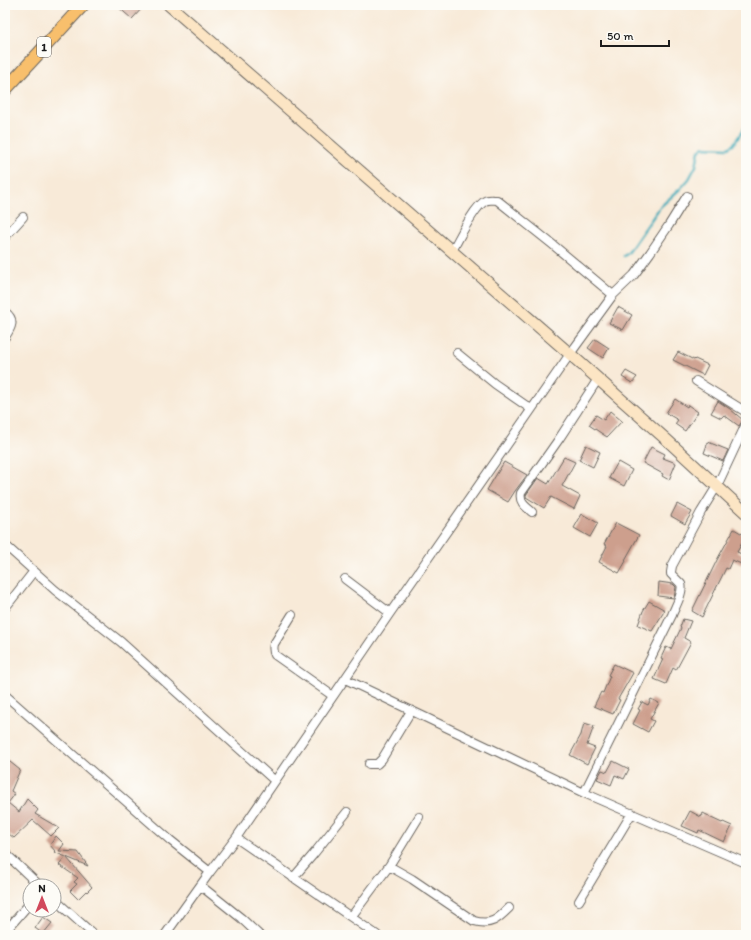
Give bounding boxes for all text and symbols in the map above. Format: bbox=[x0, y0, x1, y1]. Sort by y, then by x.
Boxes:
scale bar bbox=[601, 22, 669, 48]
text: 50 m bbox=[607, 29, 633, 43]
road number: 1 bbox=[37, 37, 51, 57]
north arrow bbox=[22, 878, 62, 918]
text: N bbox=[38, 882, 46, 895]

